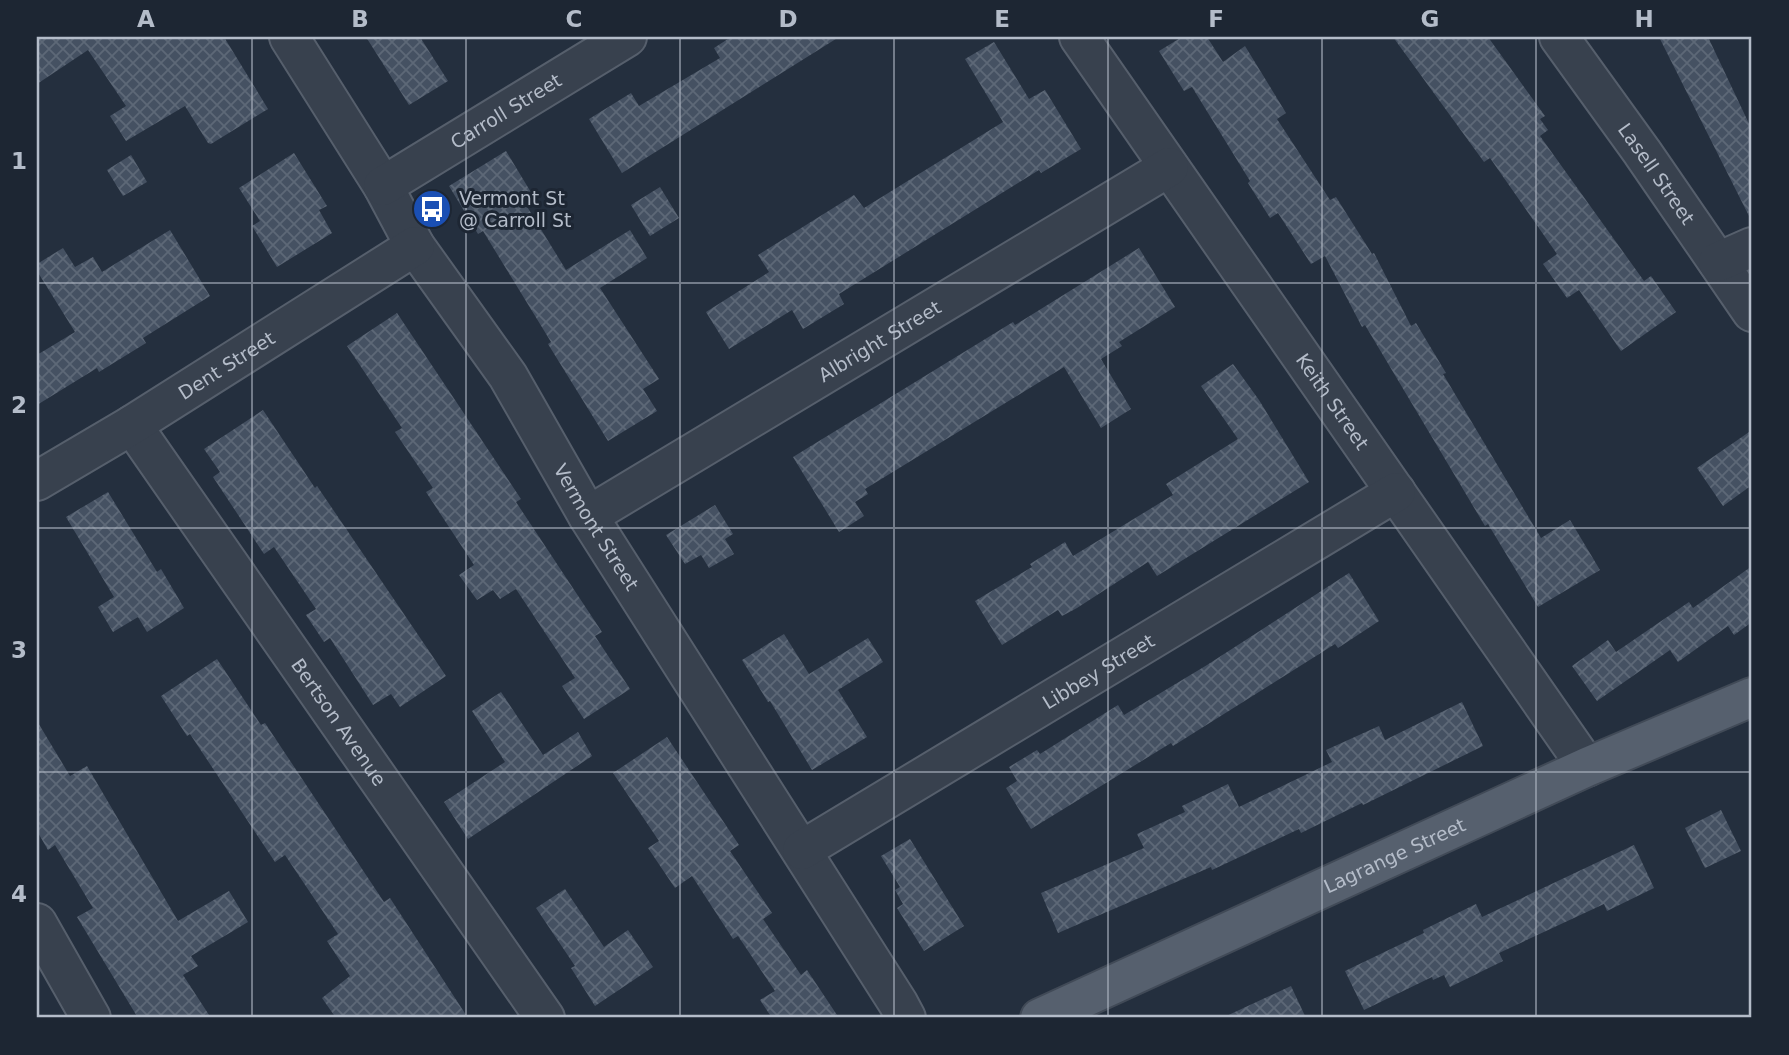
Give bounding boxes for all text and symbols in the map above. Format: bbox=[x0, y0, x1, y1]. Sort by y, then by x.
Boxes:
text: A bbox=[137, 6, 155, 32]
text: B bbox=[351, 6, 369, 32]
text: C bbox=[566, 6, 582, 32]
text: D bbox=[778, 6, 798, 32]
text: E bbox=[994, 6, 1010, 32]
text: F bbox=[1208, 6, 1224, 32]
text: G bbox=[1421, 6, 1439, 32]
text: H bbox=[1634, 6, 1654, 32]
street label: Carroll Street bbox=[446, 69, 565, 153]
street label: Lasell Street bbox=[1614, 119, 1699, 229]
text: 1 bbox=[11, 148, 27, 174]
place label: Vermont St @ Carroll St bbox=[459, 187, 572, 231]
bus stop icon: Vermont St @ Carroll St bbox=[411, 188, 453, 230]
street label: Albright Street bbox=[814, 296, 945, 386]
street label: Dent Street bbox=[174, 327, 279, 404]
street label: Keith Street bbox=[1292, 349, 1374, 454]
text: 2 bbox=[11, 392, 27, 418]
street label: Vermont Street bbox=[549, 460, 643, 594]
street label: Libbey Street bbox=[1038, 629, 1158, 714]
text: 3 bbox=[11, 637, 27, 663]
street label: Bertson Avenue bbox=[287, 654, 391, 790]
street label: Lagrange Street bbox=[1320, 813, 1469, 897]
text: 4 bbox=[11, 881, 27, 907]

